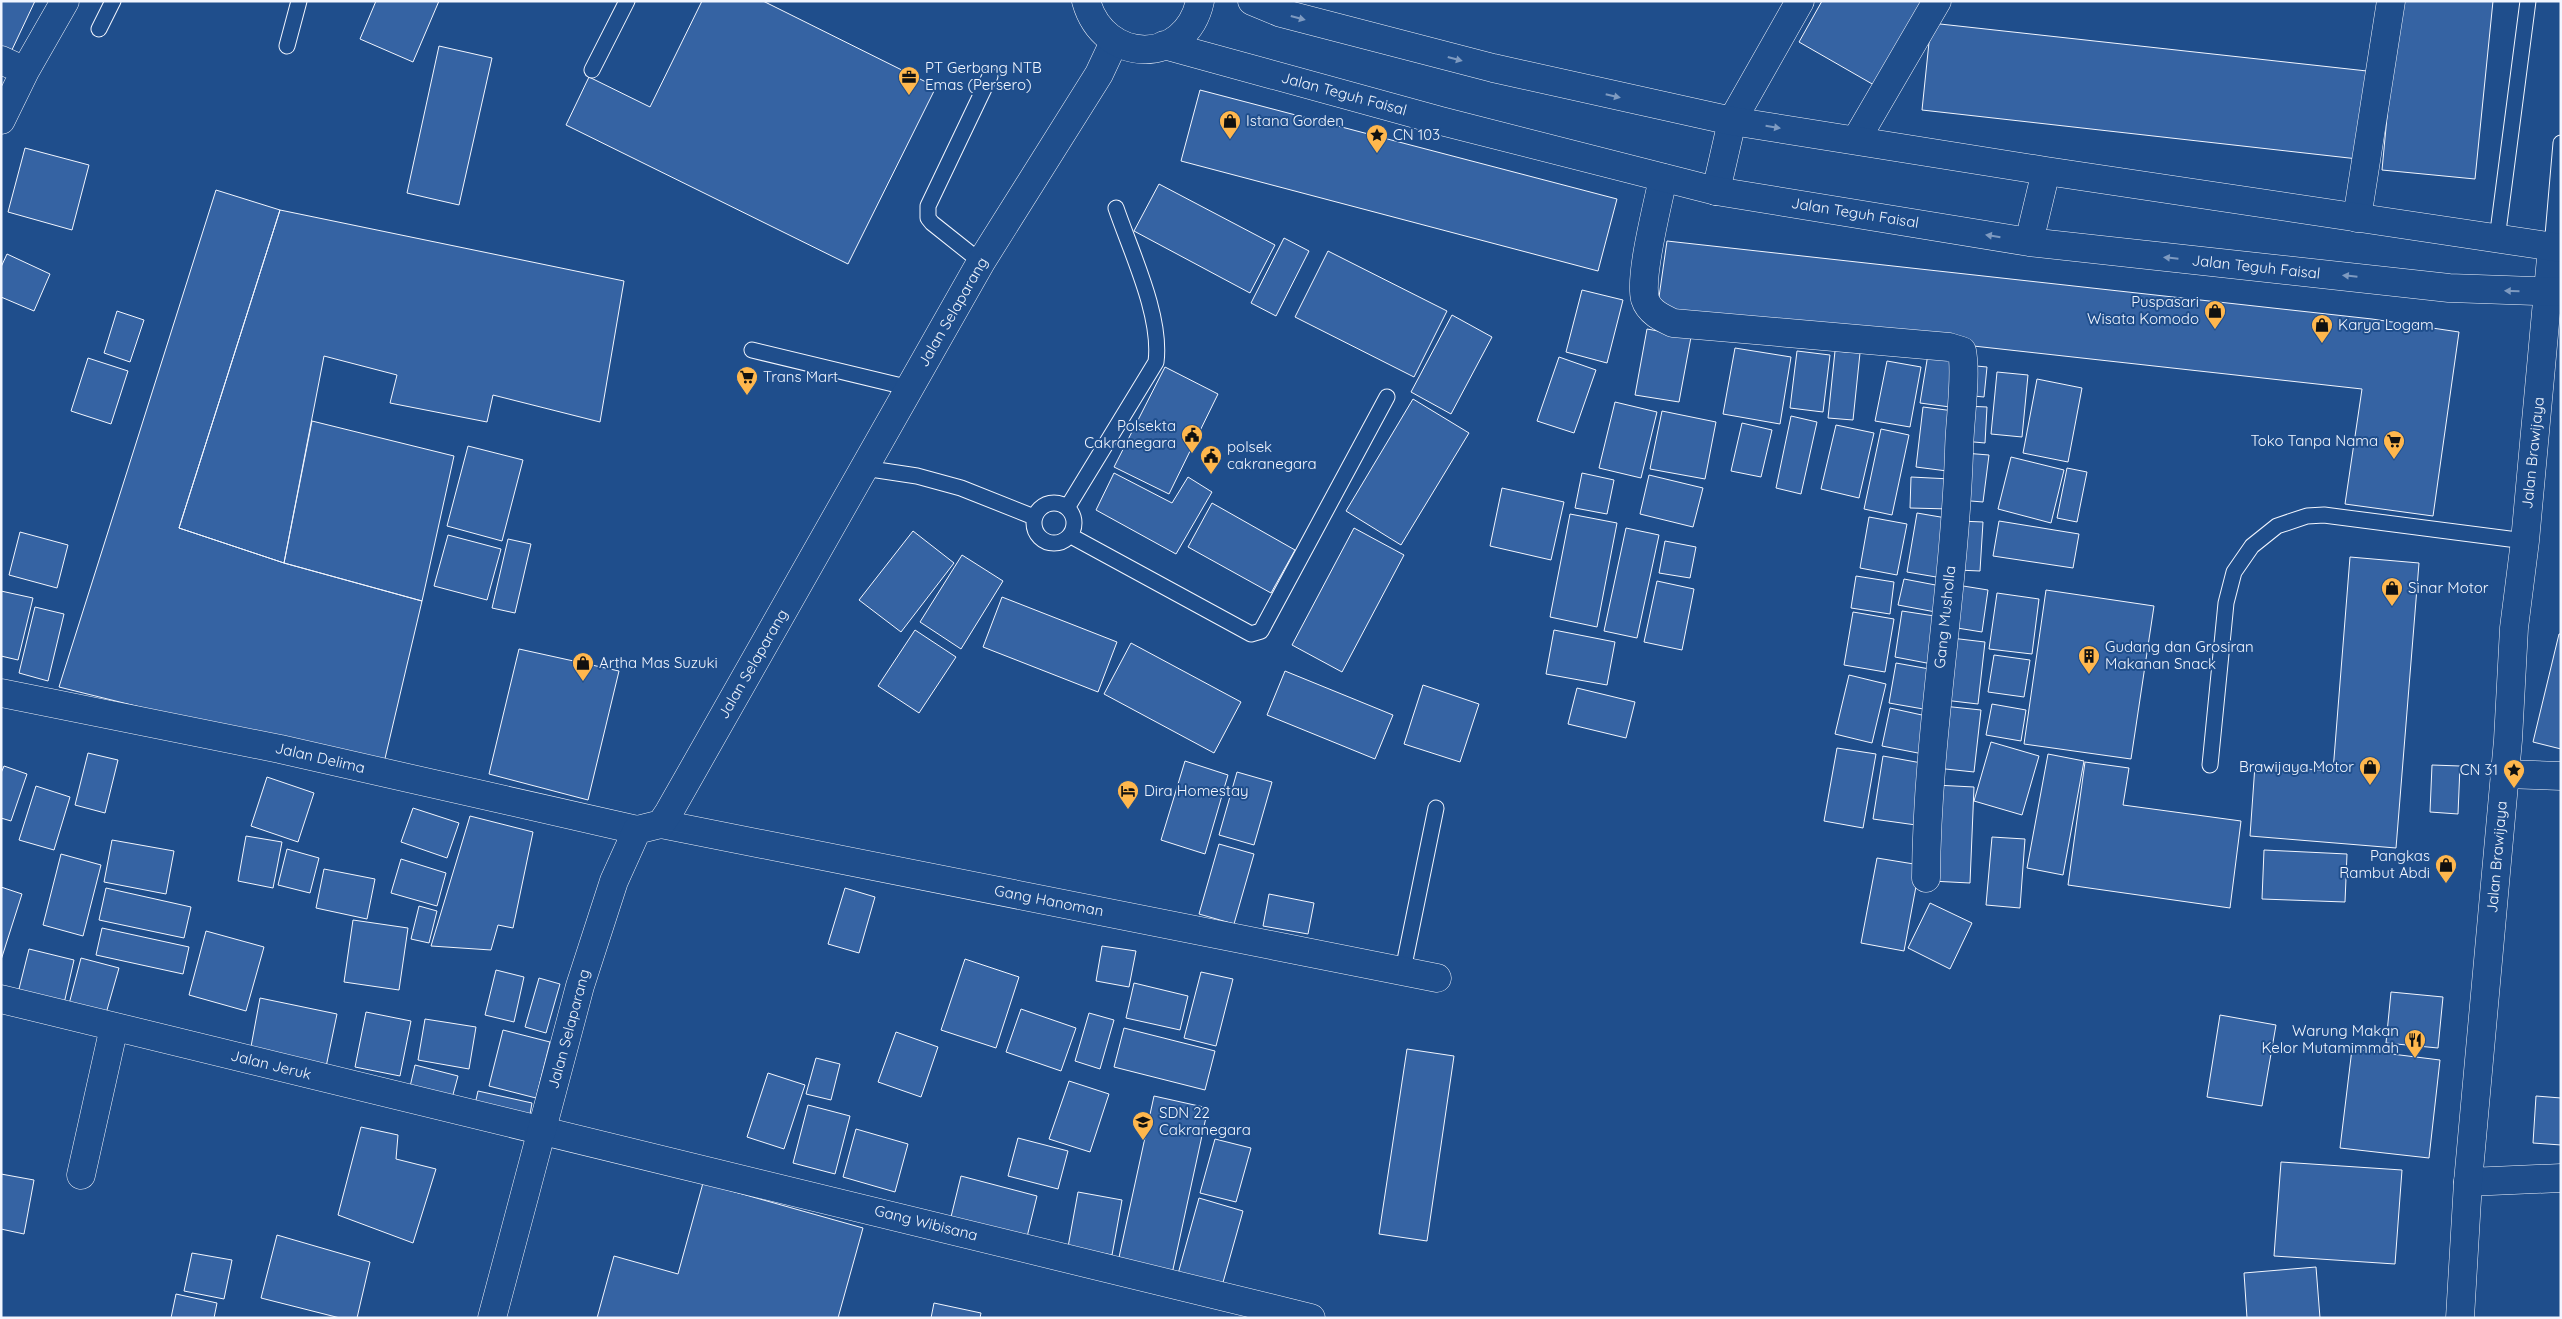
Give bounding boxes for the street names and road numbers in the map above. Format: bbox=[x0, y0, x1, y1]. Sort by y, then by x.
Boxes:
street label: Jalan Teguh Faisal bbox=[1279, 68, 1409, 119]
street label: Jalan Teguh Faisal bbox=[1790, 193, 1920, 232]
street label: Jalan Teguh Faisal bbox=[2191, 250, 2321, 283]
street label: Jalan Selaparang bbox=[914, 254, 992, 370]
street label: Jalan Brawijaya bbox=[2517, 396, 2548, 510]
street label: Gang Musholla bbox=[1930, 565, 1959, 669]
street label: Jalan Selaparang bbox=[714, 606, 792, 722]
street label: Jalan Delima bbox=[273, 738, 367, 777]
street label: Jalan Brawijaya bbox=[2482, 800, 2511, 914]
street label: Gang Hanoman bbox=[993, 881, 1105, 920]
street label: Jalan Selaparang bbox=[543, 967, 594, 1091]
street label: Jalan Jeruk bbox=[229, 1045, 313, 1084]
street label: Gang Wibisana bbox=[872, 1200, 980, 1245]

